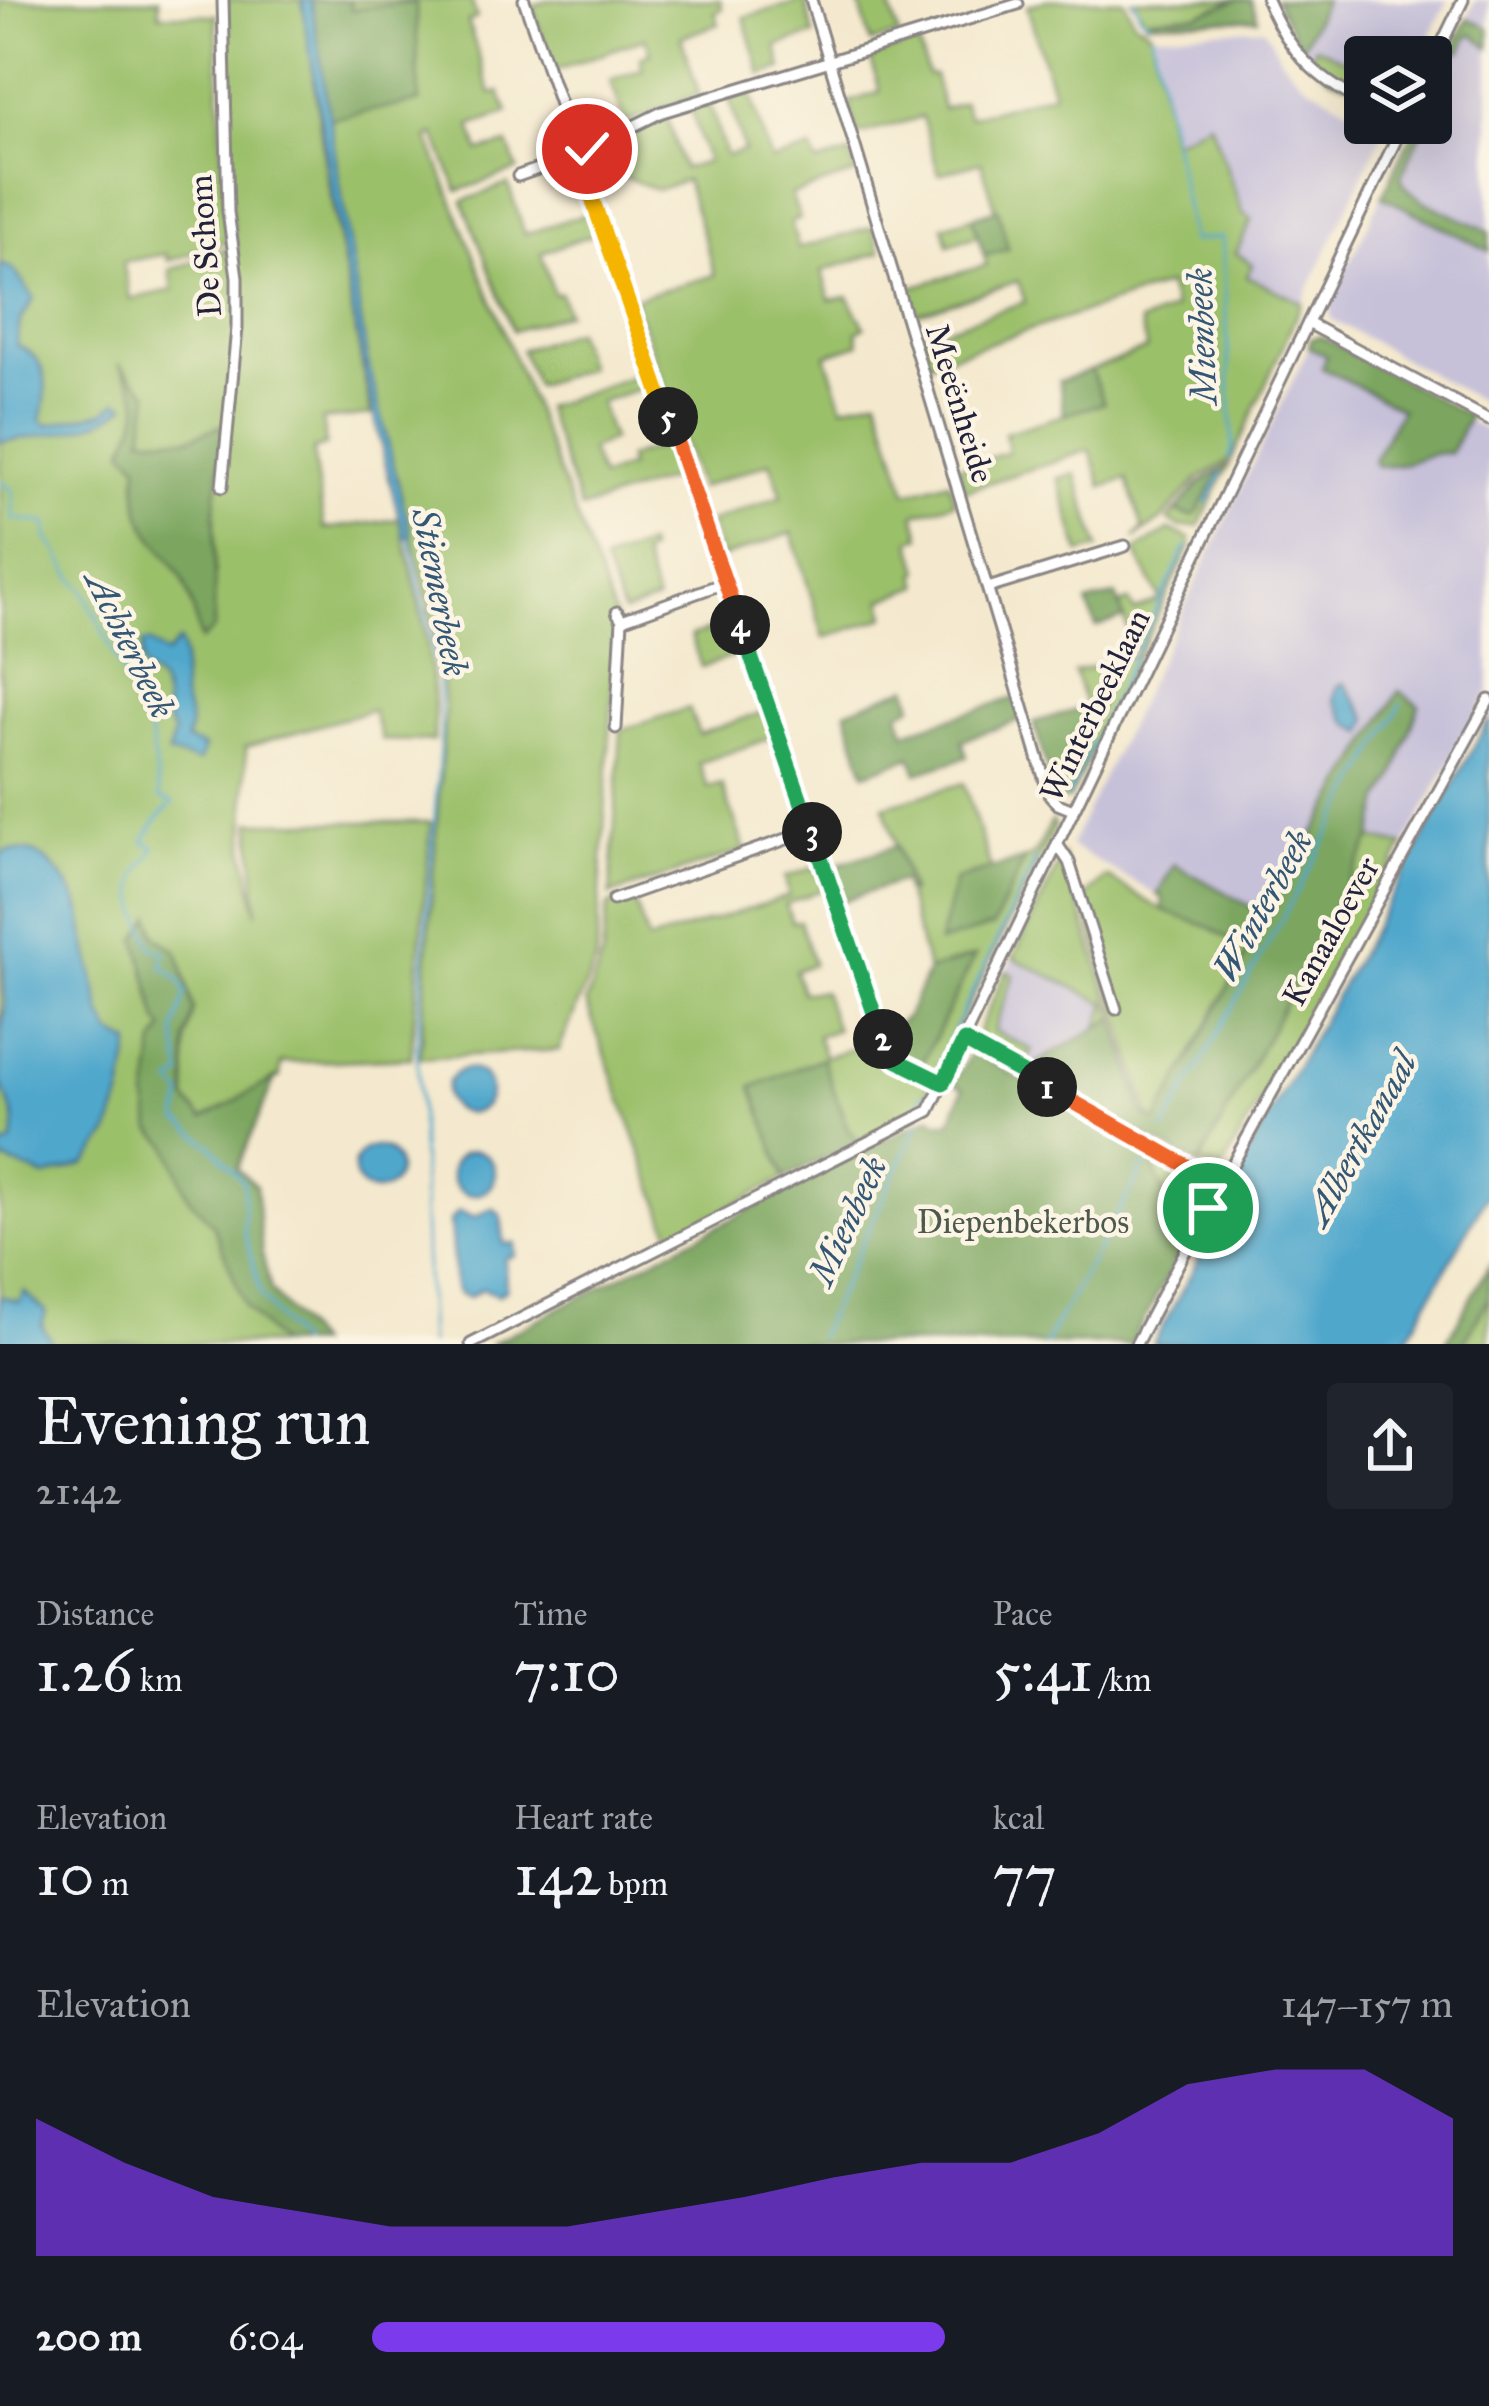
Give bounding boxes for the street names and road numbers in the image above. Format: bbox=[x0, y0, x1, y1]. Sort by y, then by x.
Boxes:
street label: De Schom bbox=[180, 173, 230, 318]
street label: Meeënheide bbox=[917, 319, 1003, 488]
street label: Winterbeeklaan bbox=[1031, 602, 1159, 808]
street label: Kanaaloever bbox=[1274, 850, 1388, 1013]

